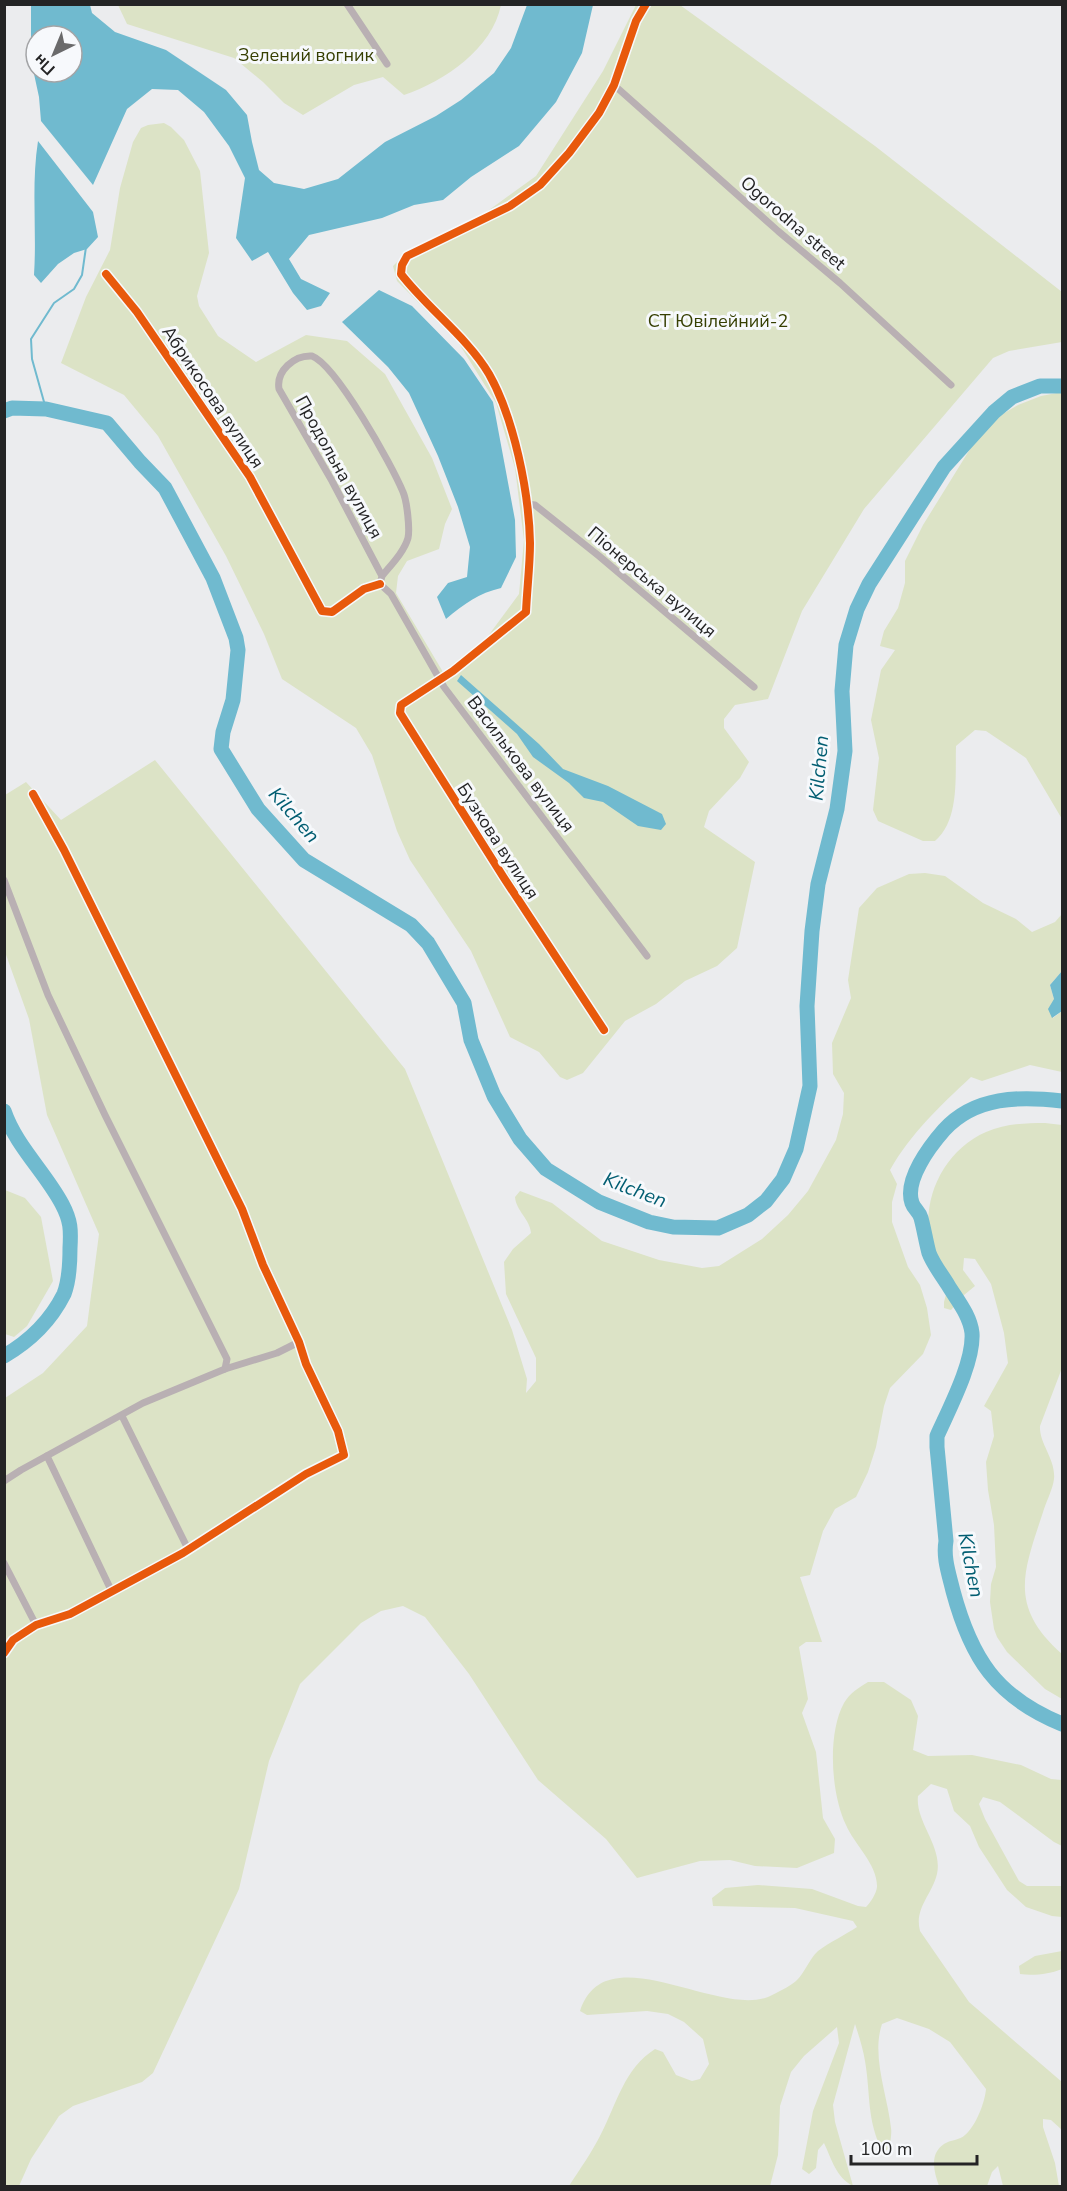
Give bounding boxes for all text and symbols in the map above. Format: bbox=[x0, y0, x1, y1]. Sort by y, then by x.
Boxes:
north arrow bbox=[24, 24, 84, 84]
park label: Зелений вогник bbox=[238, 43, 375, 67]
text: Пн bbox=[29, 49, 60, 80]
street label: Ogorodna street bbox=[735, 171, 851, 276]
park label: СT Ювілейний-2 bbox=[648, 309, 788, 333]
street label: Абрикосова вулиця bbox=[156, 321, 270, 473]
street label: Продольна вулиця bbox=[290, 391, 388, 543]
street label: Піонерська вулиця bbox=[583, 521, 721, 643]
street label: Василькова вулиця bbox=[462, 691, 580, 837]
water label: Kilchen bbox=[803, 734, 835, 802]
street label: Бузкова вулиця bbox=[451, 778, 545, 904]
water label: Kilchen bbox=[262, 781, 326, 849]
water label: Kilchen bbox=[600, 1166, 670, 1214]
water label: Kilchen bbox=[951, 1530, 991, 1600]
scale bar bbox=[851, 2128, 977, 2166]
text: 100 m bbox=[860, 2137, 912, 2161]

